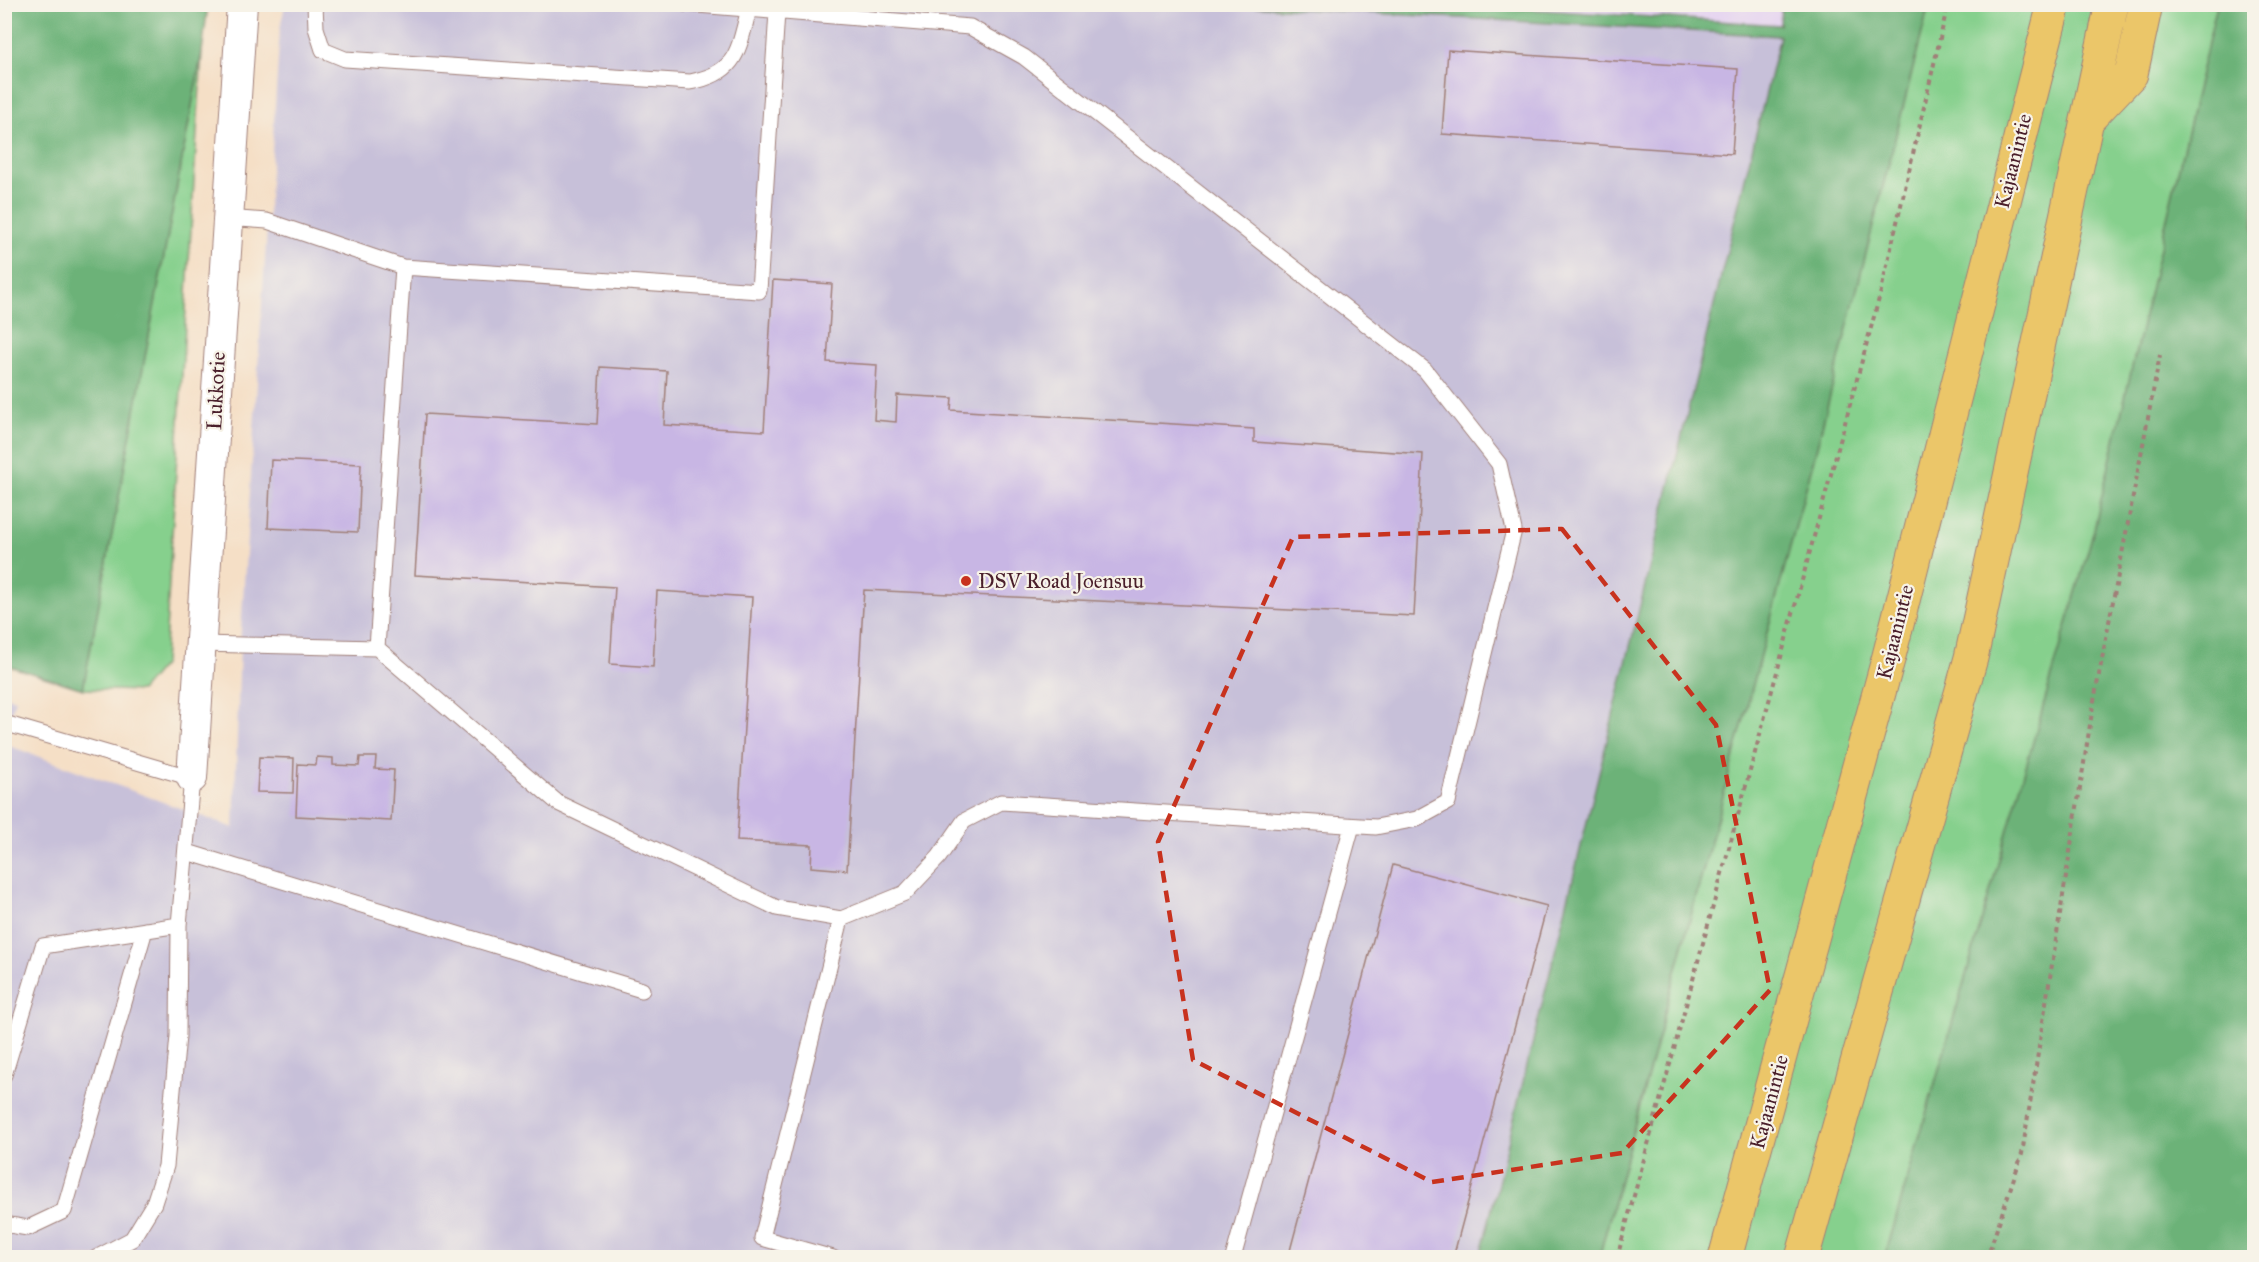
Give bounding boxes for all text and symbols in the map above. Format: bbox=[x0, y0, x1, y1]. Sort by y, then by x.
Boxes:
street label: Kajaanintie bbox=[1989, 111, 2037, 211]
street label: Lukkotie bbox=[201, 351, 231, 431]
place label: DSV Road Joensuu bbox=[978, 568, 1144, 594]
marker: DSV Road Joensuu bbox=[959, 574, 973, 588]
street label: Kajaanintie bbox=[1871, 582, 1919, 682]
street label: Kajaanintie bbox=[1744, 1052, 1794, 1152]

